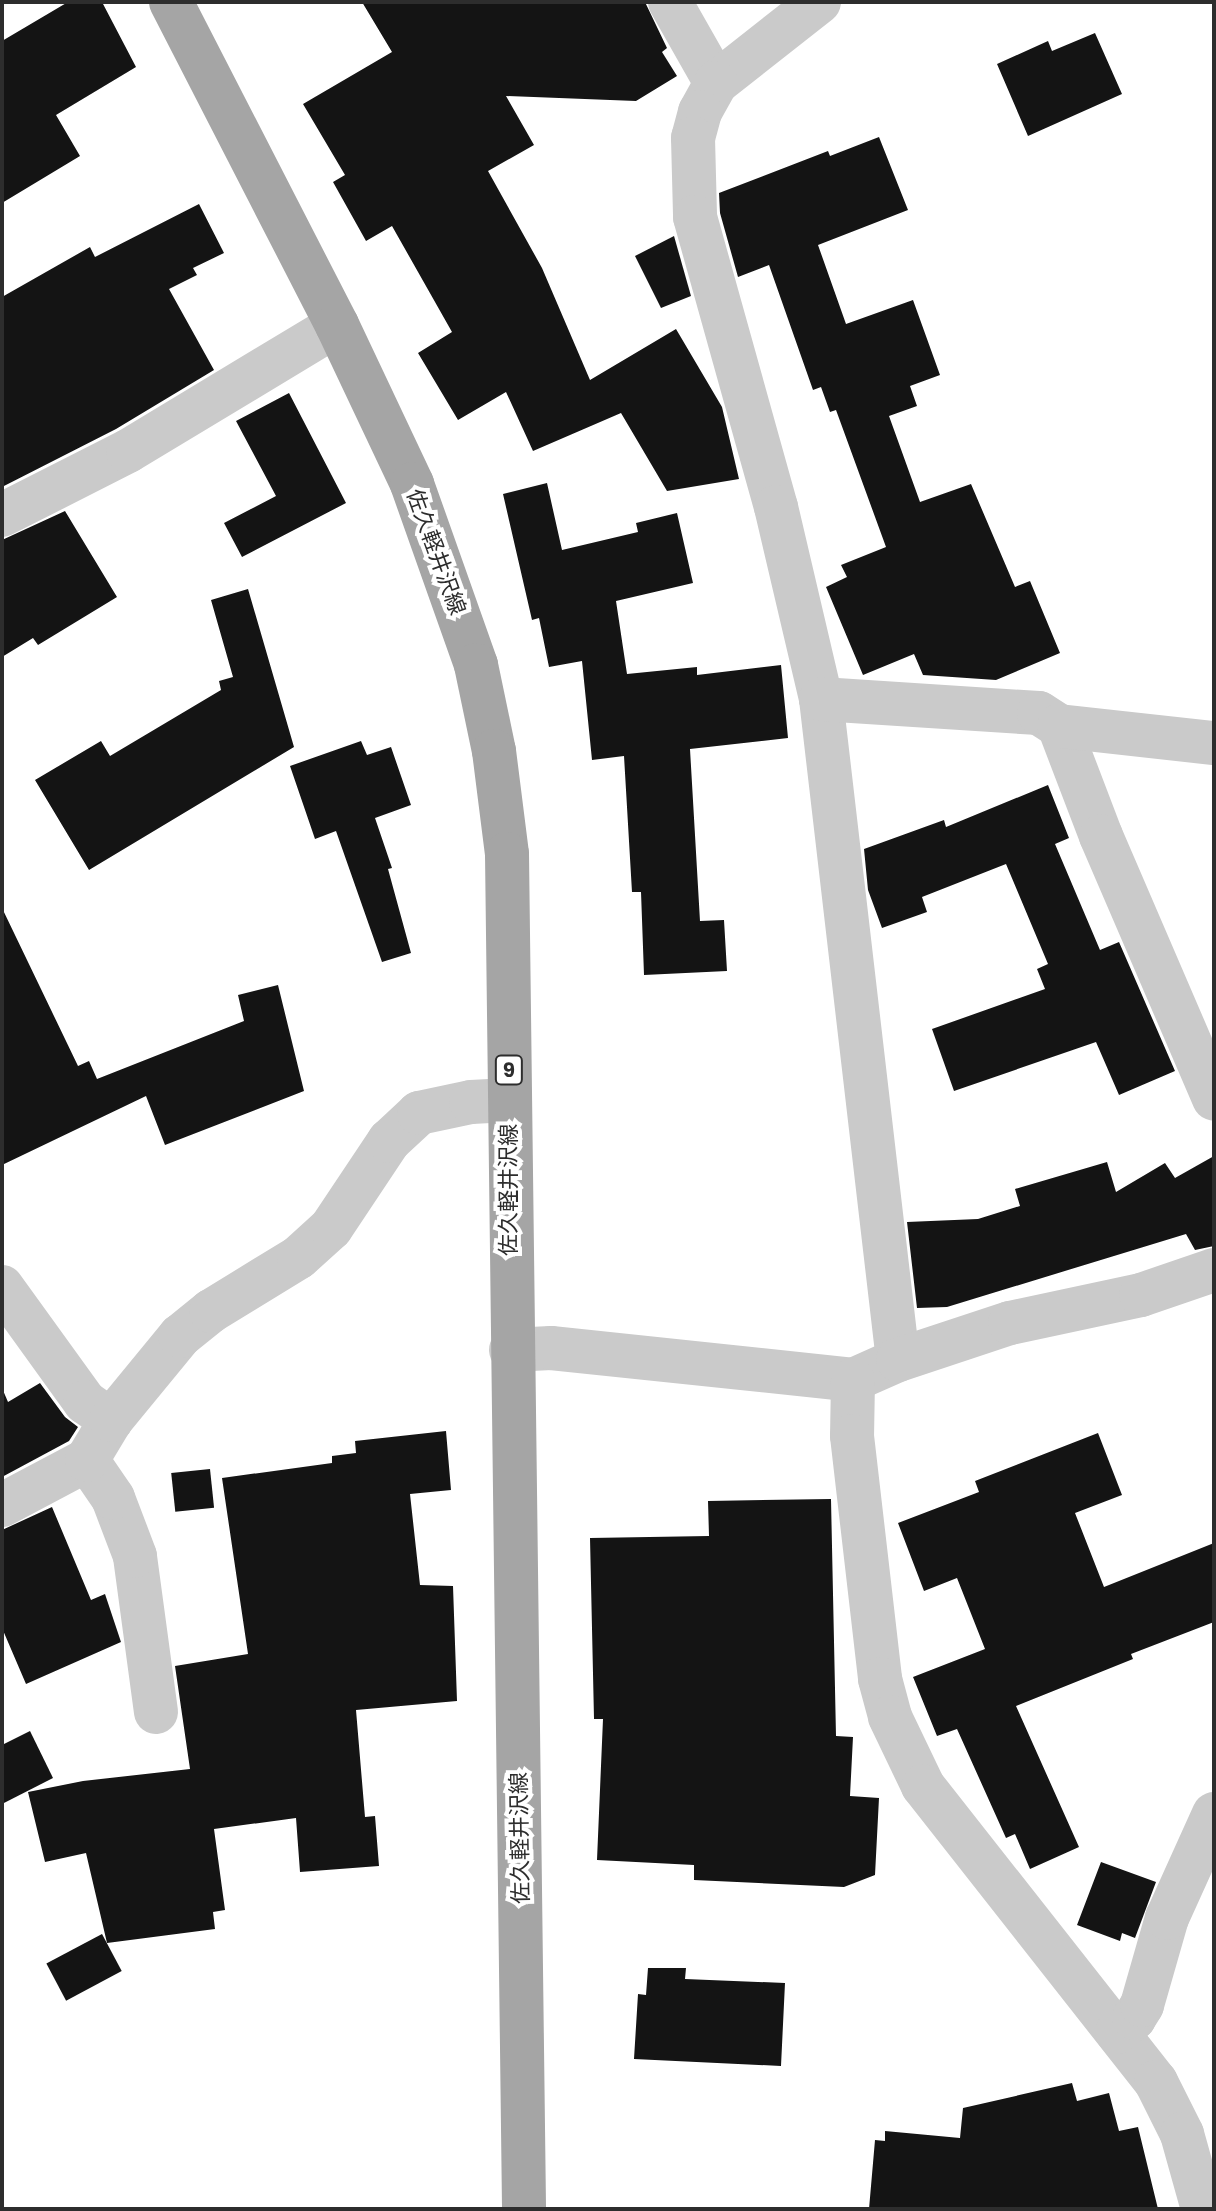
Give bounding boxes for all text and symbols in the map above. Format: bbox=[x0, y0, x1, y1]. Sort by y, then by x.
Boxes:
street label: 佐久軽井沢線 bbox=[401, 485, 471, 619]
road number: 9 bbox=[493, 1054, 525, 1086]
street label: 佐久軽井沢線 bbox=[496, 1124, 522, 1256]
street label: 佐久軽井沢線 bbox=[506, 1772, 534, 1904]

